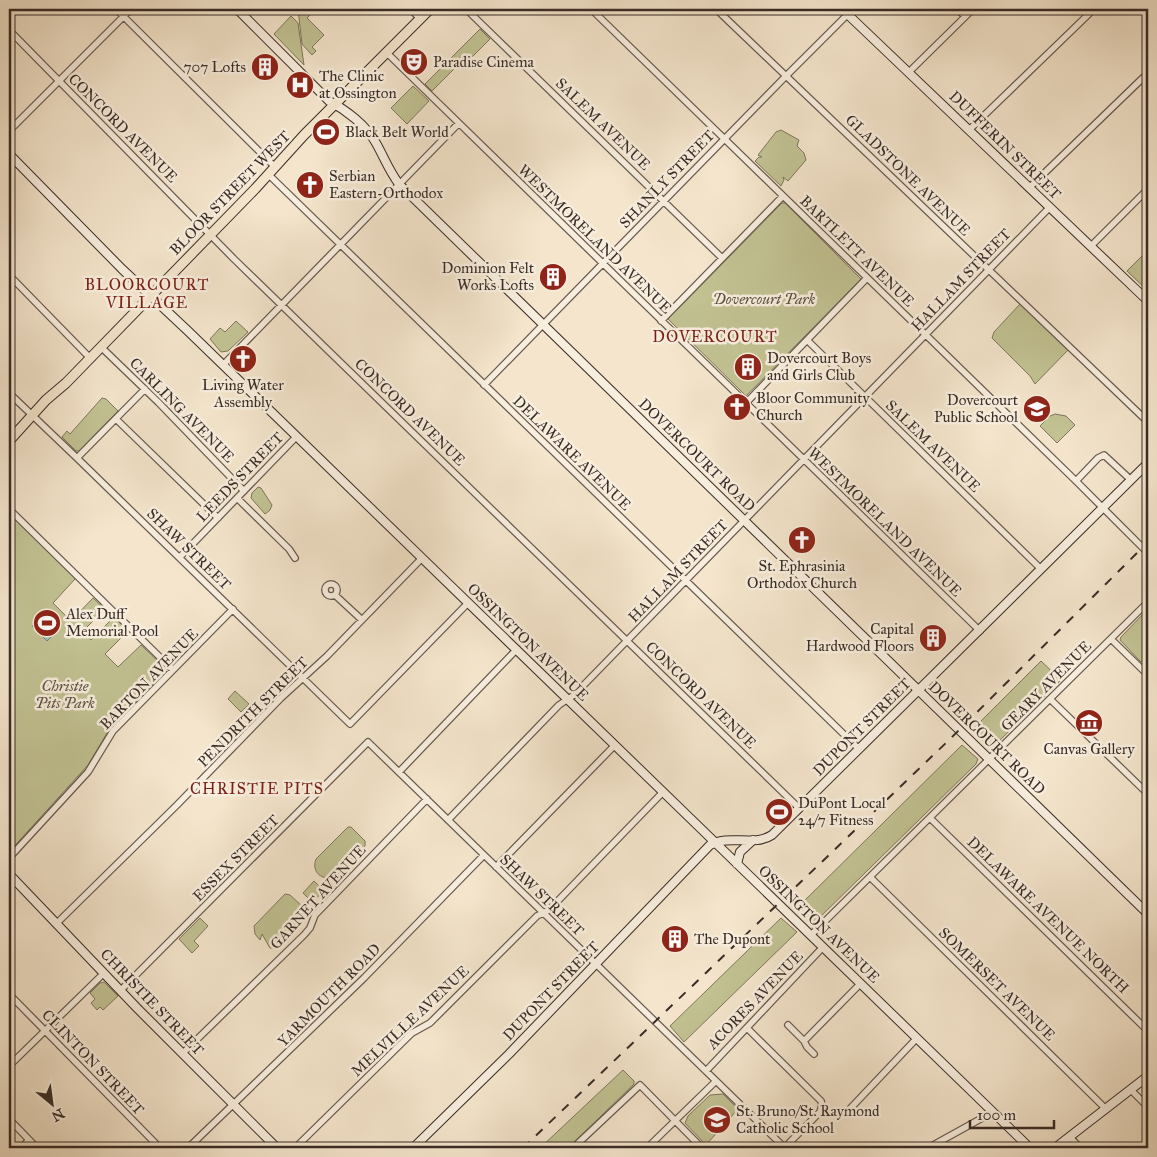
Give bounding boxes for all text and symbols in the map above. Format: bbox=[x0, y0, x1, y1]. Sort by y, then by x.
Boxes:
theatre icon: Paradise Cinema bbox=[399, 47, 429, 77]
building icon: 707 Lofts bbox=[250, 52, 280, 82]
place label: Paradise Cinema bbox=[433, 53, 535, 71]
place label: 707 Lofts bbox=[183, 58, 246, 76]
place label: The Clinic at Ossington bbox=[319, 67, 397, 102]
street label: CONCORD AVENUE bbox=[65, 70, 181, 186]
hospital icon: The Clinic at Ossington bbox=[285, 70, 315, 100]
street label: SALEM AVENUE bbox=[552, 74, 654, 174]
street label: DUFFERIN STREET bbox=[945, 87, 1065, 203]
street label: GLADSTONE AVENUE bbox=[842, 111, 974, 240]
sports icon: Black Belt World bbox=[311, 117, 341, 147]
place label: Black Belt World bbox=[345, 123, 449, 141]
street label: SHANLY STREET bbox=[616, 126, 718, 232]
street label: BLOOR STREET WEST bbox=[166, 127, 294, 259]
street label: WESTMORELAND AVENUE bbox=[514, 161, 676, 317]
place label: Serbian Eastern-Orthodox bbox=[329, 167, 443, 202]
church icon: Serbian Eastern-Orthodox bbox=[295, 170, 325, 200]
street label: BARTLETT AVENUE bbox=[796, 192, 918, 310]
street label: HALLAM STREET bbox=[907, 225, 1015, 335]
place label: Dominion Felt Works Lofts bbox=[442, 259, 535, 294]
building icon: Dominion Felt Works Lofts bbox=[538, 262, 568, 292]
district label: BLOORCOURT VILLAGE bbox=[84, 275, 210, 312]
park label: Dovercourt Park bbox=[713, 290, 816, 308]
district label: DOVERCOURT bbox=[652, 327, 778, 346]
church icon: Living Water Assembly bbox=[228, 344, 258, 374]
place label: Dovercourt Boys and Girls Club bbox=[767, 349, 871, 384]
building icon: Dovercourt Boys and Girls Club bbox=[733, 352, 763, 382]
street label: CARLING AVENUE bbox=[126, 354, 238, 466]
street label: CONCORD AVENUE bbox=[351, 355, 469, 470]
place label: Living Water Assembly bbox=[202, 376, 284, 411]
place label: Bloor Community Church bbox=[756, 389, 870, 424]
place label: Dovercourt Public School bbox=[934, 391, 1019, 426]
street label: DELAWARE AVENUE bbox=[509, 392, 635, 514]
church icon: Bloor Community Church bbox=[722, 392, 752, 422]
school or university icon: Dovercourt Public School bbox=[1022, 394, 1052, 424]
street label: DOVERCOURT ROAD bbox=[635, 395, 759, 515]
street label: SALEM AVENUE bbox=[882, 396, 984, 496]
street label: LEEDS STREET bbox=[193, 428, 287, 526]
street label: WESTMORELAND AVENUE bbox=[804, 444, 966, 600]
street label: SHAW STREET bbox=[143, 504, 235, 594]
street label: HALLAM STREET bbox=[624, 516, 732, 626]
church icon: St. Ephrasinia Orthodox Church bbox=[787, 525, 817, 555]
place label: St. Ephrasinia Orthodox Church bbox=[747, 557, 858, 592]
street label: OSSINGTON AVENUE bbox=[464, 579, 593, 705]
place label: Alex Duff Memorial Pool bbox=[65, 605, 160, 640]
sports icon: Alex Duff Memorial Pool bbox=[32, 608, 62, 638]
place label: Capital Hardwood Floors bbox=[806, 620, 915, 655]
building icon: Capital Hardwood Floors bbox=[918, 623, 948, 653]
street label: BARTON AVENUE bbox=[96, 625, 202, 733]
street label: GEARY AVENUE bbox=[997, 637, 1095, 735]
street label: CONCORD AVENUE bbox=[642, 638, 760, 753]
street label: PENDRITH STREET bbox=[194, 653, 312, 771]
street label: DUPONT STREET bbox=[809, 674, 915, 780]
park label: Christie Pits Park bbox=[35, 677, 95, 712]
street label: DOVERCOURT ROAD bbox=[925, 678, 1049, 798]
museum icon: Canvas Gallery bbox=[1074, 708, 1104, 738]
place label: Canvas Gallery bbox=[1044, 740, 1135, 758]
district label: CHRISTIE PITS bbox=[190, 779, 324, 798]
place label: DuPont Local 24/7 Fitness bbox=[798, 794, 887, 829]
sports icon: DuPont Local 24/7 Fitness bbox=[764, 797, 794, 827]
street label: ESSEX STREET bbox=[189, 811, 283, 905]
street label: DELAWARE AVENUE NORTH bbox=[963, 833, 1133, 997]
street label: GARNET AVENUE bbox=[266, 841, 370, 953]
street label: SHAW STREET bbox=[496, 850, 588, 940]
street label: OSSINGTON AVENUE bbox=[755, 861, 884, 987]
building icon: The Dupont bbox=[660, 924, 690, 954]
street label: SOMERSET AVENUE bbox=[935, 924, 1059, 1044]
place label: The Dupont bbox=[694, 930, 771, 948]
street label: DUPONT STREET bbox=[499, 938, 603, 1044]
street label: YARMOUTH ROAD bbox=[274, 940, 384, 1050]
street label: CHRISTIE STREET bbox=[97, 945, 207, 1059]
street label: ACORES AVENUE bbox=[703, 947, 807, 1054]
street label: MELVILLE AVENUE bbox=[347, 962, 473, 1080]
street label: CLINTON STREET bbox=[38, 1006, 148, 1118]
north arrow bbox=[28, 1080, 78, 1130]
scale bar bbox=[970, 1097, 1053, 1129]
place label: St. Bruno/St. Raymond Catholic School bbox=[736, 1102, 880, 1137]
school or university icon: St. Bruno/St. Raymond Catholic School bbox=[702, 1105, 732, 1135]
text: 100 m bbox=[977, 1106, 1017, 1124]

